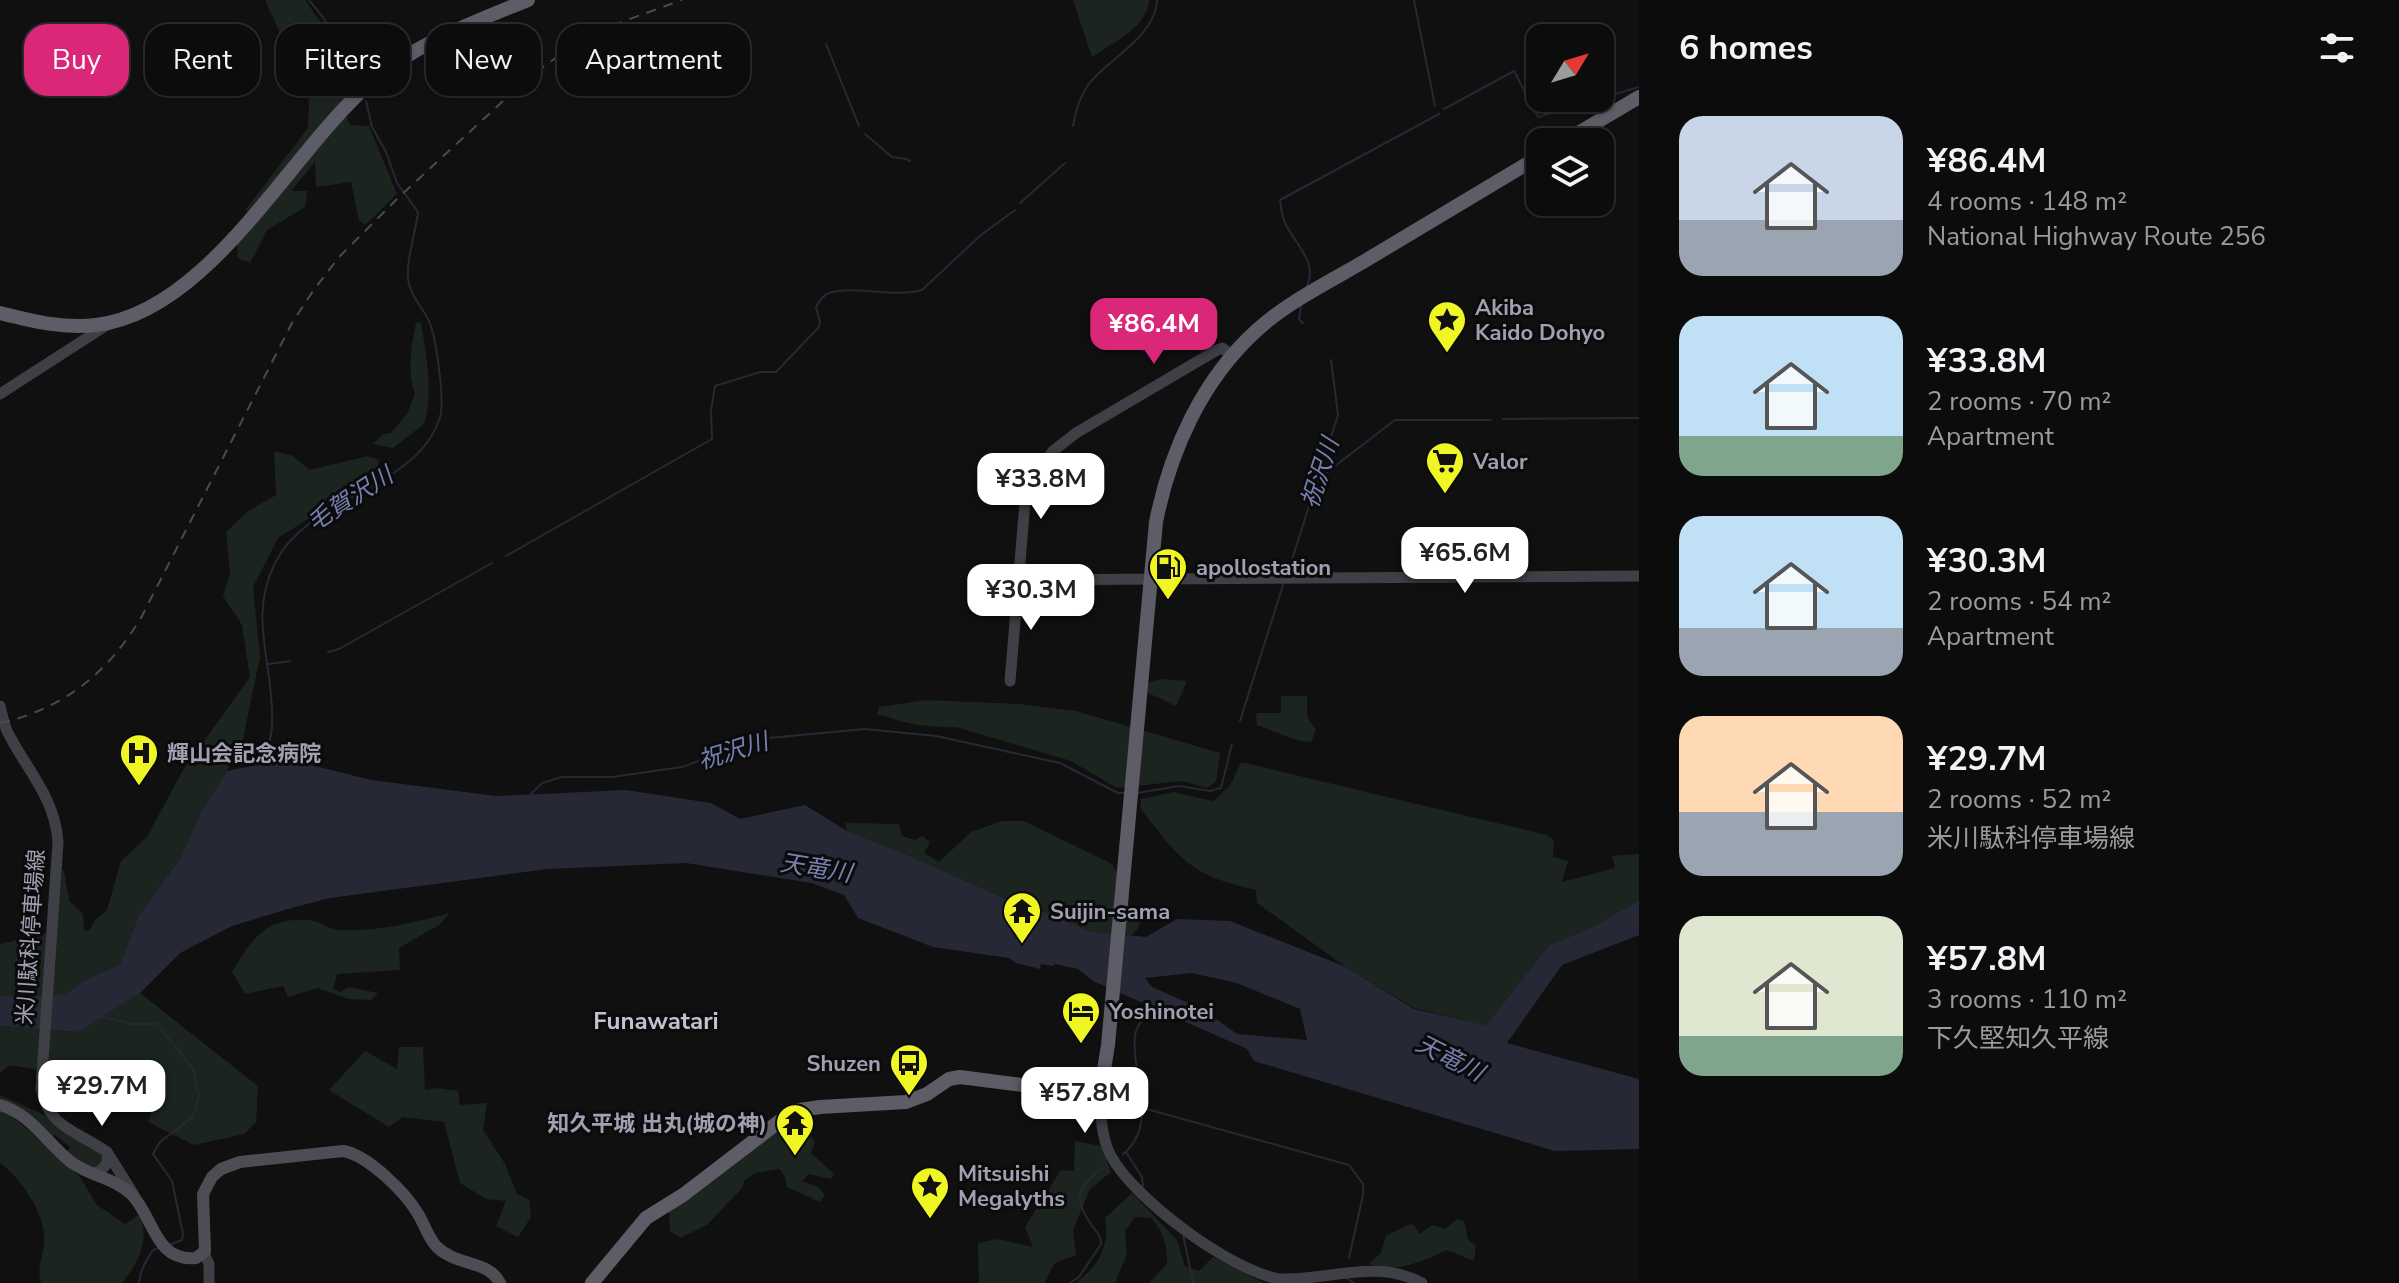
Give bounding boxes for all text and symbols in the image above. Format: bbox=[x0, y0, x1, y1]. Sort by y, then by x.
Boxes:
chip: Buy bbox=[24, 24, 129, 96]
chip: Rent bbox=[145, 24, 260, 96]
chip: Filters bbox=[276, 24, 410, 96]
chip: New bbox=[426, 24, 541, 96]
chip: Apartment bbox=[557, 24, 750, 96]
north arrow bbox=[1526, 24, 1614, 112]
map controls bbox=[1526, 24, 1614, 216]
text: 6 homes bbox=[1679, 25, 1813, 71]
icon: filters bbox=[2315, 26, 2359, 70]
button: layers bbox=[1526, 128, 1614, 216]
text: ¥86.4M bbox=[1927, 138, 2047, 184]
icon: home bbox=[1743, 148, 1839, 244]
text: 4 rooms · 148 m² bbox=[1927, 184, 2127, 219]
text: National Highway Route 256 bbox=[1927, 219, 2266, 254]
place label: Akiba Kaido Dohyo bbox=[1475, 293, 1605, 348]
pin: ¥86.4M bbox=[1089, 298, 1219, 366]
place icon: Akiba Kaido Dohyo bbox=[1426, 299, 1468, 354]
text: ¥86.4M bbox=[1108, 306, 1200, 341]
text: ¥33.8M bbox=[1927, 338, 2047, 384]
icon: home bbox=[1743, 348, 1839, 444]
text: 2 rooms · 70 m² bbox=[1927, 384, 2111, 419]
text: Apartment bbox=[1927, 419, 2054, 454]
water label: 祝沢川 bbox=[1294, 431, 1347, 512]
supermarket icon: Valor bbox=[1424, 440, 1466, 495]
place label: Valor bbox=[1472, 447, 1528, 477]
pin: ¥33.8M bbox=[976, 453, 1106, 521]
water label: 毛賀沢川 bbox=[301, 458, 401, 539]
text: ¥33.8M bbox=[995, 461, 1087, 496]
pin: ¥65.6M bbox=[1400, 527, 1530, 595]
text: ¥65.6M bbox=[1419, 535, 1511, 570]
text: ¥30.3M bbox=[1927, 538, 2047, 584]
fuel station icon: apollostation bbox=[1147, 546, 1189, 601]
icon: home bbox=[1743, 548, 1839, 644]
place label: apollostation bbox=[1196, 553, 1331, 583]
pin: ¥30.3M bbox=[966, 564, 1096, 632]
text: ¥30.3M bbox=[985, 572, 1077, 607]
text: 2 rooms · 54 m² bbox=[1927, 584, 2111, 619]
text: Apartment bbox=[1927, 619, 2054, 654]
water label: 祝沢川 bbox=[694, 724, 775, 777]
hospital icon: 輝山会記念病院 bbox=[118, 732, 160, 787]
text: ¥29.7M bbox=[1927, 736, 2047, 782]
place label: 輝山会記念病院 bbox=[167, 739, 321, 769]
icon: home bbox=[1743, 748, 1839, 844]
text: 2 rooms · 52 m² bbox=[1927, 782, 2111, 817]
text: 米川駄科停車場線 bbox=[1927, 821, 2135, 856]
water label: 天竜川 bbox=[778, 847, 857, 890]
street label: 米川駄科停車場線 bbox=[10, 848, 52, 1026]
temple icon: Suijin-sama bbox=[1001, 890, 1043, 945]
place label: Suijin-sama bbox=[1050, 897, 1170, 927]
text: ¥57.8M bbox=[1927, 936, 2047, 982]
icon: home bbox=[1743, 948, 1839, 1044]
text: 3 rooms · 110 m² bbox=[1927, 982, 2127, 1017]
hotel icon: Yoshinotei bbox=[1060, 990, 1102, 1045]
place label: Yoshinotei bbox=[1108, 997, 1214, 1027]
district label: Funawatari bbox=[593, 1005, 719, 1037]
text: 下久堅知久平線 bbox=[1927, 1021, 2109, 1056]
water label: 天竜川 bbox=[1411, 1027, 1492, 1090]
bus stop icon: Shuzen bbox=[888, 1042, 930, 1097]
place label: Shuzen bbox=[807, 1049, 881, 1079]
pin: ¥29.7M bbox=[37, 1060, 167, 1128]
pin: ¥57.8M bbox=[1020, 1067, 1150, 1135]
text: ¥29.7M bbox=[56, 1068, 148, 1103]
text: ¥57.8M bbox=[1039, 1075, 1131, 1110]
temple icon: 知久平城 出丸(城の神) bbox=[774, 1102, 816, 1157]
place label: 知久平城 出丸(城の神) bbox=[547, 1109, 767, 1139]
place label: Mitsuishi Megalyths bbox=[958, 1159, 1065, 1214]
place icon: Mitsuishi Megalyths bbox=[909, 1165, 951, 1220]

